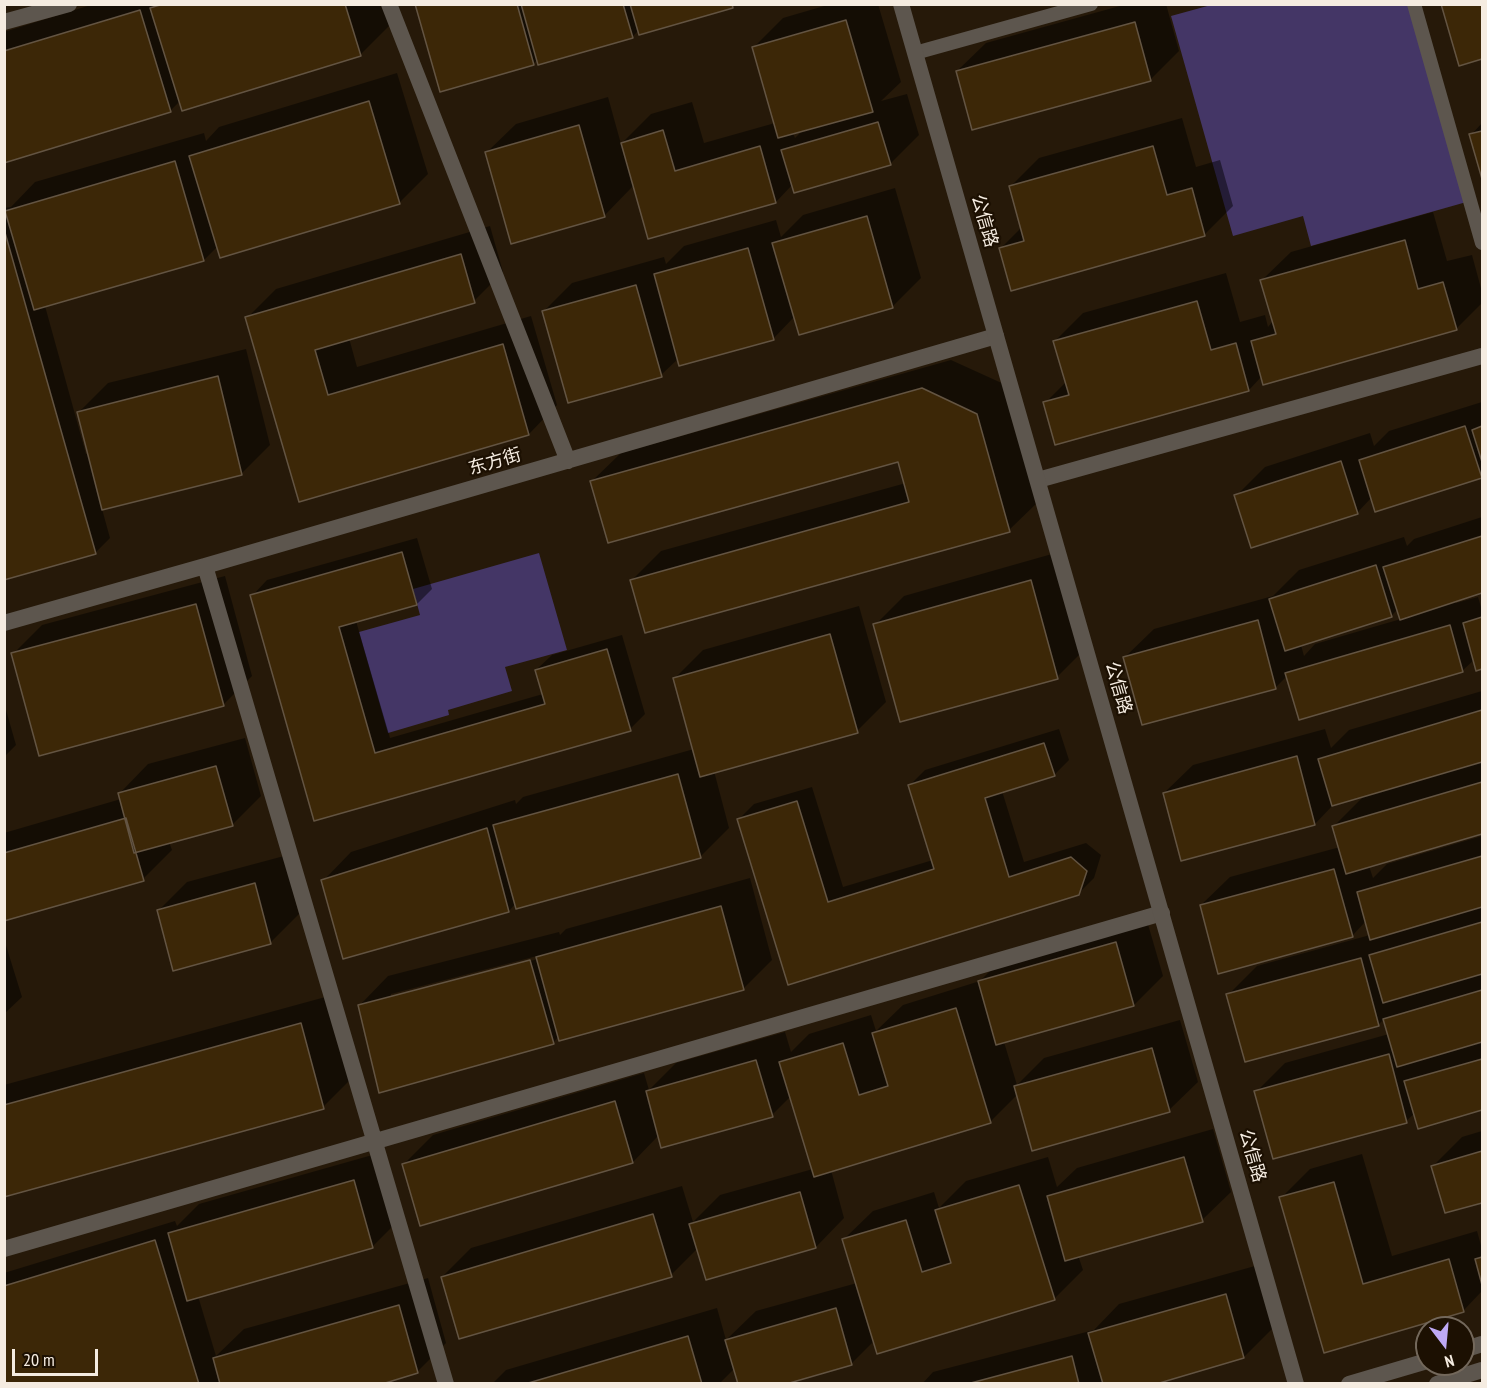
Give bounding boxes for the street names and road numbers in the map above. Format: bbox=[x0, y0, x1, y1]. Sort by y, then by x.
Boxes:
street label: 公信路 bbox=[966, 192, 1002, 250]
street label: 东方街 bbox=[466, 444, 524, 480]
street label: 公信路 bbox=[1100, 659, 1136, 717]
street label: 公信路 bbox=[1234, 1127, 1270, 1185]

